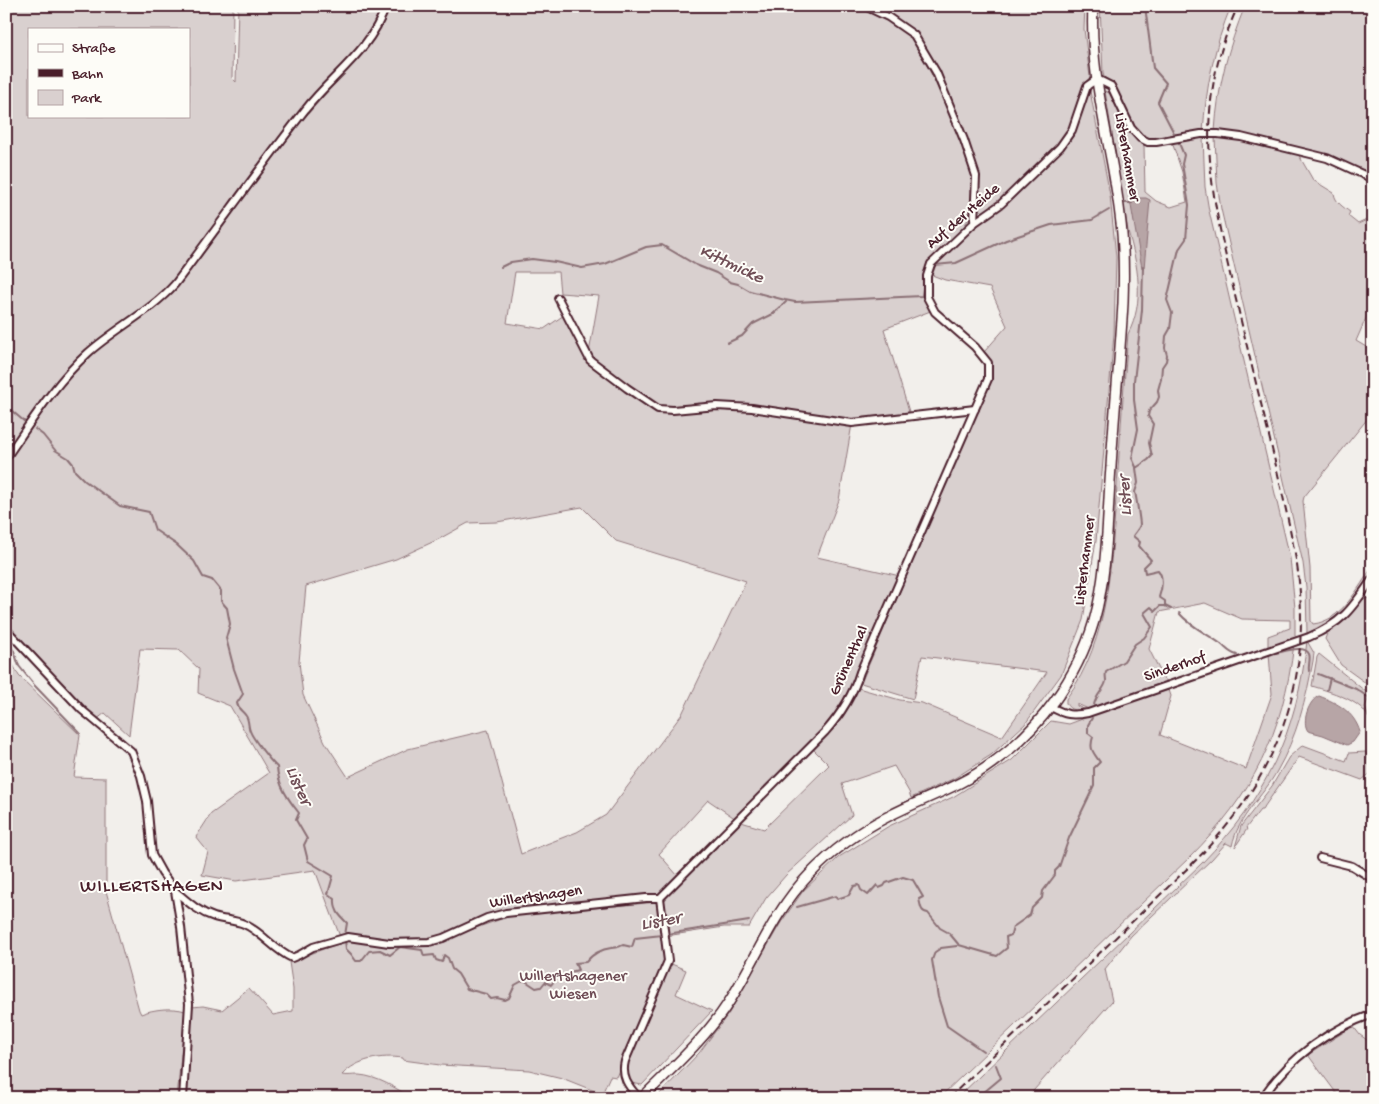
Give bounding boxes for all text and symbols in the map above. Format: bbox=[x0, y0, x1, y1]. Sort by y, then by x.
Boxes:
legend bbox=[28, 28, 190, 118]
text: Straße bbox=[72, 40, 116, 58]
text: Bahn bbox=[71, 66, 103, 84]
text: Park bbox=[71, 90, 102, 108]
street label: Listerhammer bbox=[1109, 111, 1143, 204]
street label: Auf der Heide bbox=[923, 179, 1005, 254]
water label: Kittmicke bbox=[695, 241, 767, 289]
water label: Lister bbox=[1114, 472, 1138, 517]
street label: Listerhammer bbox=[1071, 514, 1101, 607]
street label: Grünenthal bbox=[826, 623, 874, 699]
street label: Sinderhof bbox=[1142, 648, 1209, 687]
water label: Lister bbox=[280, 763, 317, 812]
district label: WILLERTSHAGEN bbox=[80, 876, 224, 899]
street label: Willertshagen bbox=[489, 882, 584, 914]
water label: Lister bbox=[639, 908, 686, 936]
park label: Willertshagener Wiesen bbox=[520, 968, 628, 1005]

